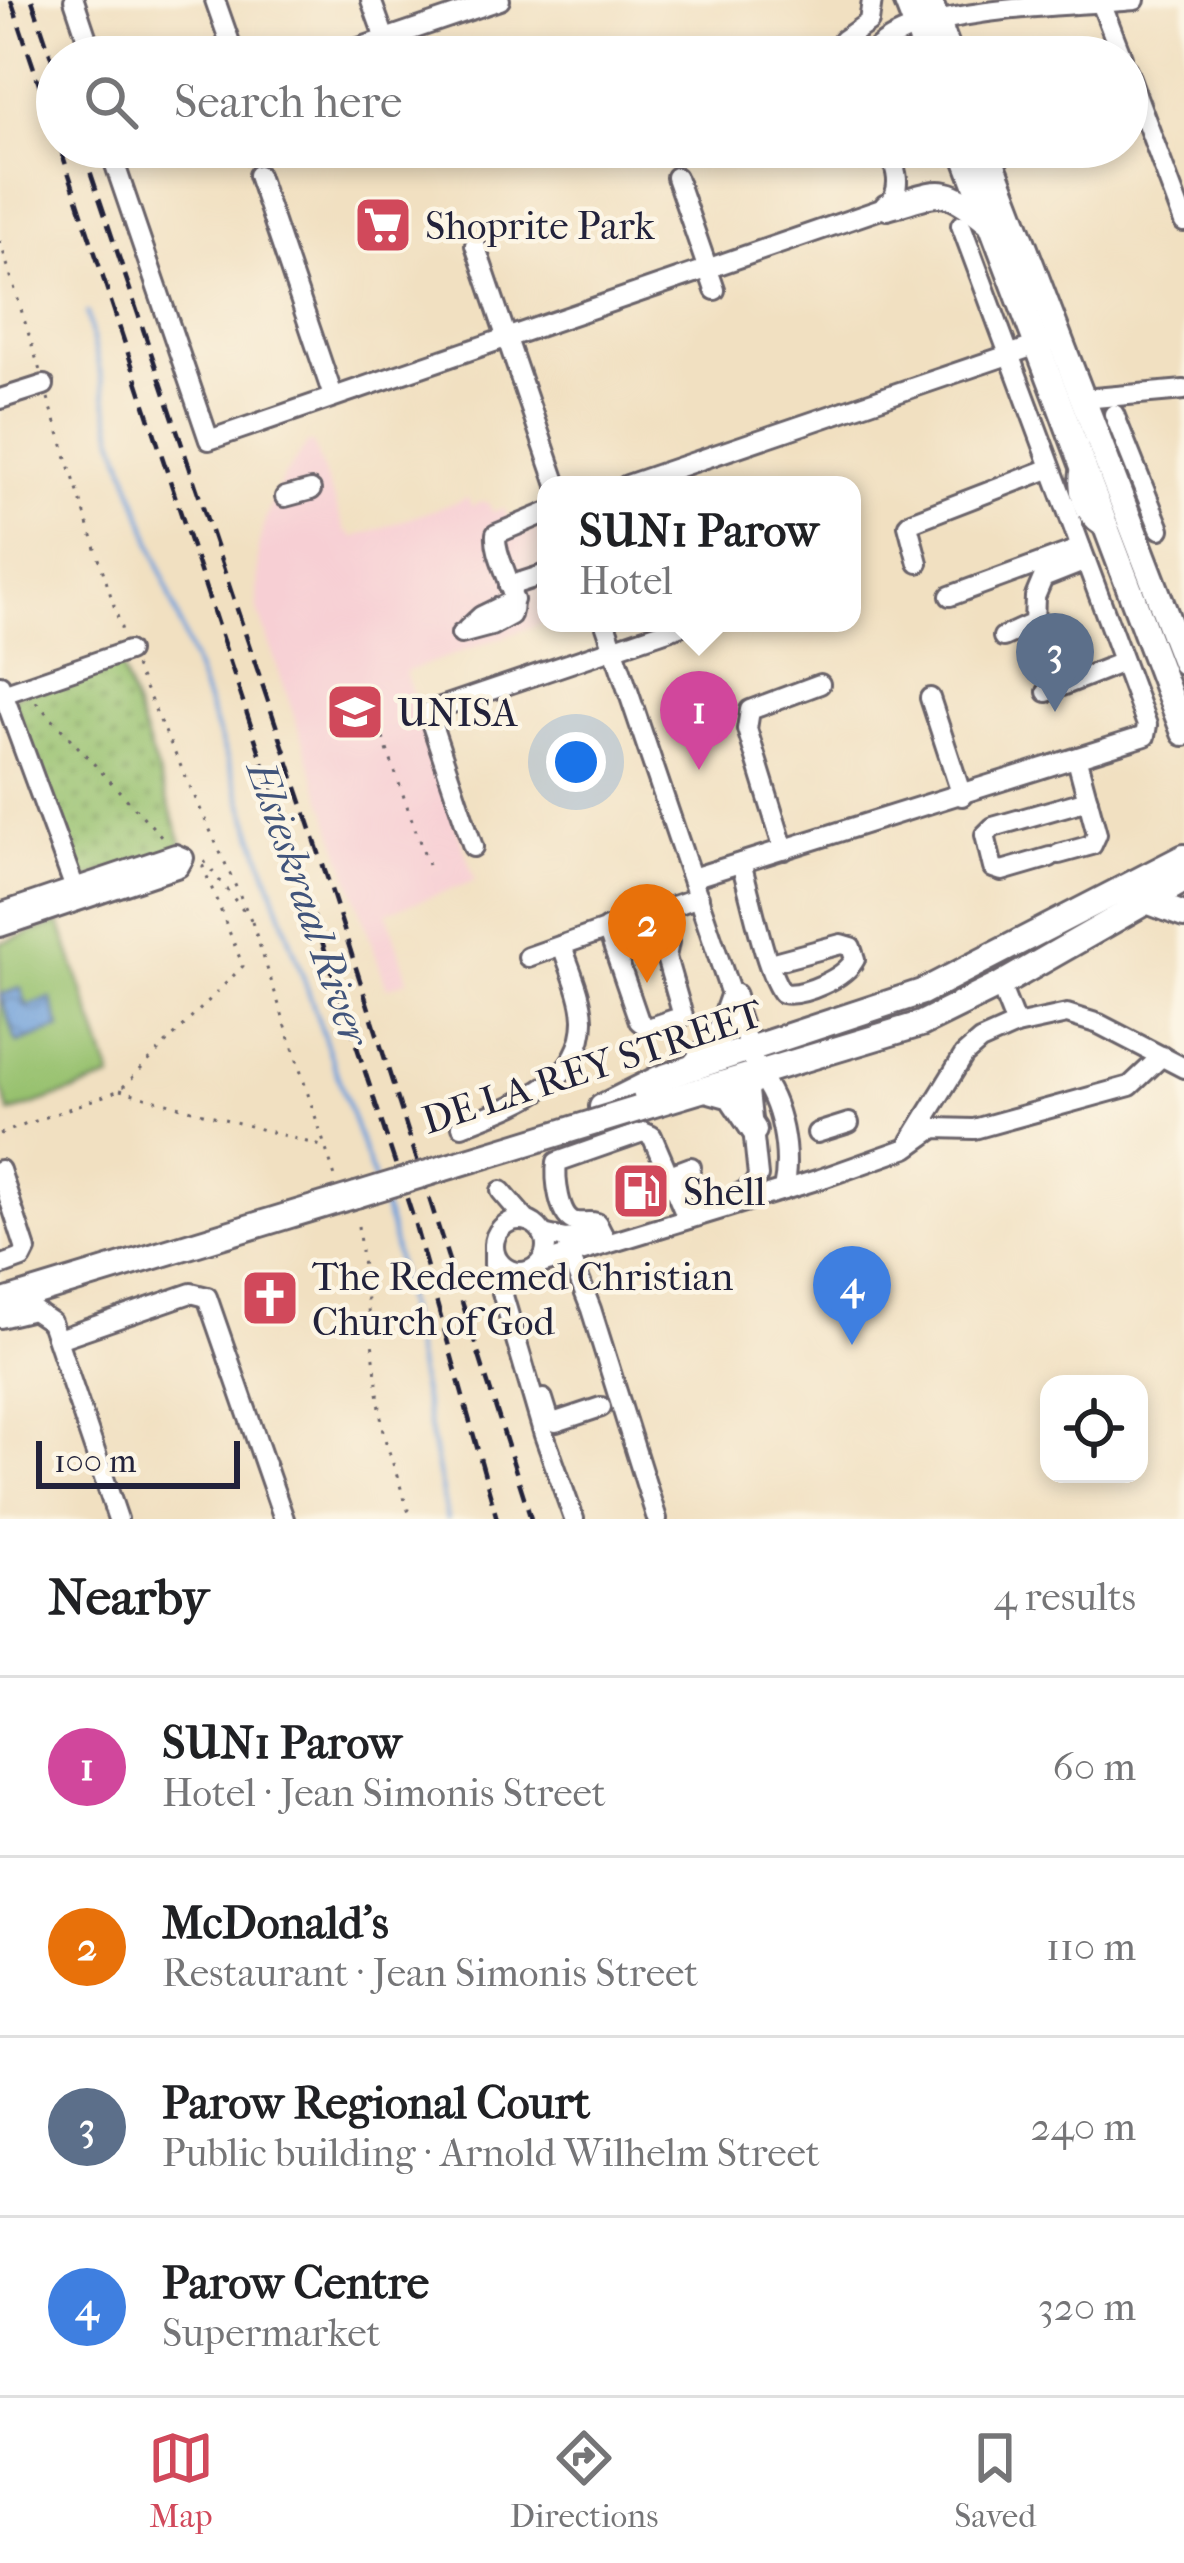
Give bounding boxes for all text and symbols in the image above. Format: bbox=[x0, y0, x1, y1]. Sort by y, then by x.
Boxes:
search box bbox=[36, 36, 1148, 168]
icon: search bbox=[78, 69, 144, 135]
text: Search here bbox=[174, 76, 402, 129]
supermarket icon: Shoprite Park bbox=[352, 194, 414, 256]
place label: Shoprite Park bbox=[425, 203, 655, 249]
popup bbox=[537, 476, 861, 632]
text: SUN1 Parow bbox=[579, 505, 819, 558]
text: Hotel bbox=[579, 558, 673, 604]
pin: 3 bbox=[1016, 613, 1094, 712]
pin: 1 bbox=[660, 671, 738, 770]
school or university icon: UNISA bbox=[324, 681, 386, 743]
place label: UNISA bbox=[397, 690, 518, 736]
your location bbox=[546, 732, 606, 792]
water label: Elsieskraal River bbox=[235, 752, 380, 1055]
pin: 2 bbox=[608, 884, 686, 983]
street label: DE LA REY STREET bbox=[416, 990, 769, 1144]
fuel station icon: Shell bbox=[610, 1160, 672, 1222]
place label: Shell bbox=[683, 1169, 766, 1215]
pin: 4 bbox=[813, 1246, 891, 1345]
place label: The Redeemed Christian Church of God bbox=[312, 1254, 734, 1345]
church icon: The Redeemed Christian Church of God bbox=[239, 1267, 301, 1329]
map controls bbox=[1040, 1375, 1148, 1483]
button: locate bbox=[1040, 1375, 1148, 1483]
scale bar bbox=[36, 1435, 240, 1488]
text: 100 m bbox=[54, 1442, 137, 1481]
text: Nearby bbox=[48, 1567, 209, 1627]
text: 4 results bbox=[994, 1574, 1136, 1620]
text: SUN1 Parow bbox=[162, 1717, 402, 1770]
text: 1 bbox=[80, 1744, 94, 1790]
text: 60 m bbox=[1053, 1744, 1136, 1790]
text: Hotel · Jean Simonis Street bbox=[162, 1770, 606, 1816]
text: McDonald's bbox=[162, 1897, 389, 1950]
text: 2 bbox=[77, 1924, 97, 1970]
text: 110 m bbox=[1046, 1924, 1136, 1970]
text: Restaurant · Jean Simonis Street bbox=[162, 1950, 698, 1996]
text: Parow Regional Court bbox=[162, 2077, 590, 2130]
text: 3 bbox=[79, 2104, 95, 2150]
text: 240 m bbox=[1031, 2104, 1136, 2150]
text: Public building · Arnold Wilhelm Street bbox=[162, 2130, 820, 2176]
text: Parow Centre bbox=[162, 2257, 429, 2310]
text: 4 bbox=[75, 2284, 99, 2330]
text: 320 m bbox=[1038, 2284, 1136, 2330]
text: Supermarket bbox=[162, 2310, 381, 2356]
tab: Map bbox=[148, 2425, 214, 2536]
tab: Directions bbox=[510, 2425, 658, 2536]
tab: Saved bbox=[954, 2425, 1036, 2536]

